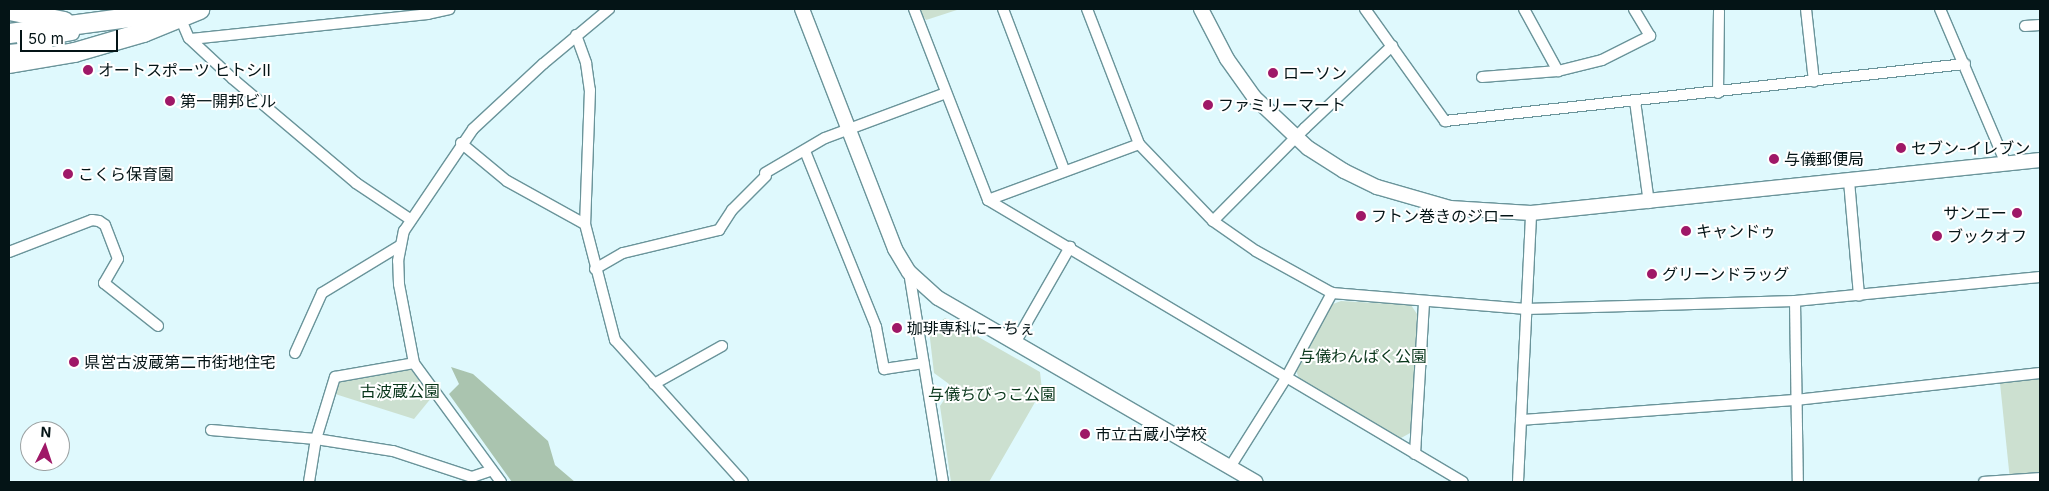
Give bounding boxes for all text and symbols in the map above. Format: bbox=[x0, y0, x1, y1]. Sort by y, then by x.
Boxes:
scale bar bbox=[22, 20, 120, 52]
text: 50 m bbox=[28, 29, 64, 48]
place label: オートスポーツ ヒトシII bbox=[98, 60, 271, 80]
place label: ローソン bbox=[1283, 63, 1347, 83]
marker: オートスポーツ ヒトシII bbox=[82, 64, 94, 76]
marker: ローソン bbox=[1267, 67, 1279, 79]
place label: 第一開邦ビル bbox=[180, 91, 276, 111]
marker: 第一開邦ビル bbox=[164, 95, 176, 107]
place label: ファミリーマート bbox=[1218, 95, 1346, 115]
marker: ファミリーマート bbox=[1202, 99, 1214, 111]
place label: セブン-イレブン bbox=[1911, 138, 2030, 158]
marker: セブン-イレブン bbox=[1895, 142, 1907, 154]
place label: 与儀郵便局 bbox=[1784, 149, 1864, 169]
marker: 与儀郵便局 bbox=[1768, 153, 1780, 165]
place label: こくら保育園 bbox=[78, 164, 174, 184]
marker: こくら保育園 bbox=[62, 168, 74, 180]
place label: サンエー bbox=[1943, 203, 2007, 223]
place label: フトン巻きのジロー bbox=[1371, 206, 1515, 226]
marker: サンエー bbox=[2011, 207, 2023, 219]
marker: フトン巻きのジロー bbox=[1355, 210, 1367, 222]
place label: キャンドゥ bbox=[1696, 221, 1776, 241]
marker: キャンドゥ bbox=[1680, 225, 1692, 237]
place label: ブックオフ bbox=[1947, 226, 2027, 246]
marker: ブックオフ bbox=[1931, 230, 1943, 242]
place label: グリーンドラッグ bbox=[1662, 264, 1790, 284]
marker: グリーンドラッグ bbox=[1646, 268, 1658, 280]
place label: 珈琲専科にーちぇ bbox=[907, 318, 1035, 338]
marker: 珈琲専科にーちぇ bbox=[891, 322, 903, 334]
park label: 与儀わんぱく公園 bbox=[1299, 346, 1427, 366]
place label: 県営古波蔵第二市街地住宅 bbox=[84, 352, 276, 372]
marker: 県営古波蔵第二市街地住宅 bbox=[68, 356, 80, 368]
park label: 古波蔵公園 bbox=[360, 381, 440, 401]
park label: 与儀ちびっこ公園 bbox=[928, 384, 1056, 404]
north arrow bbox=[20, 421, 70, 471]
text: N bbox=[40, 423, 52, 440]
place label: 市立古蔵小学校 bbox=[1095, 424, 1207, 444]
marker: 市立古蔵小学校 bbox=[1079, 428, 1091, 440]

